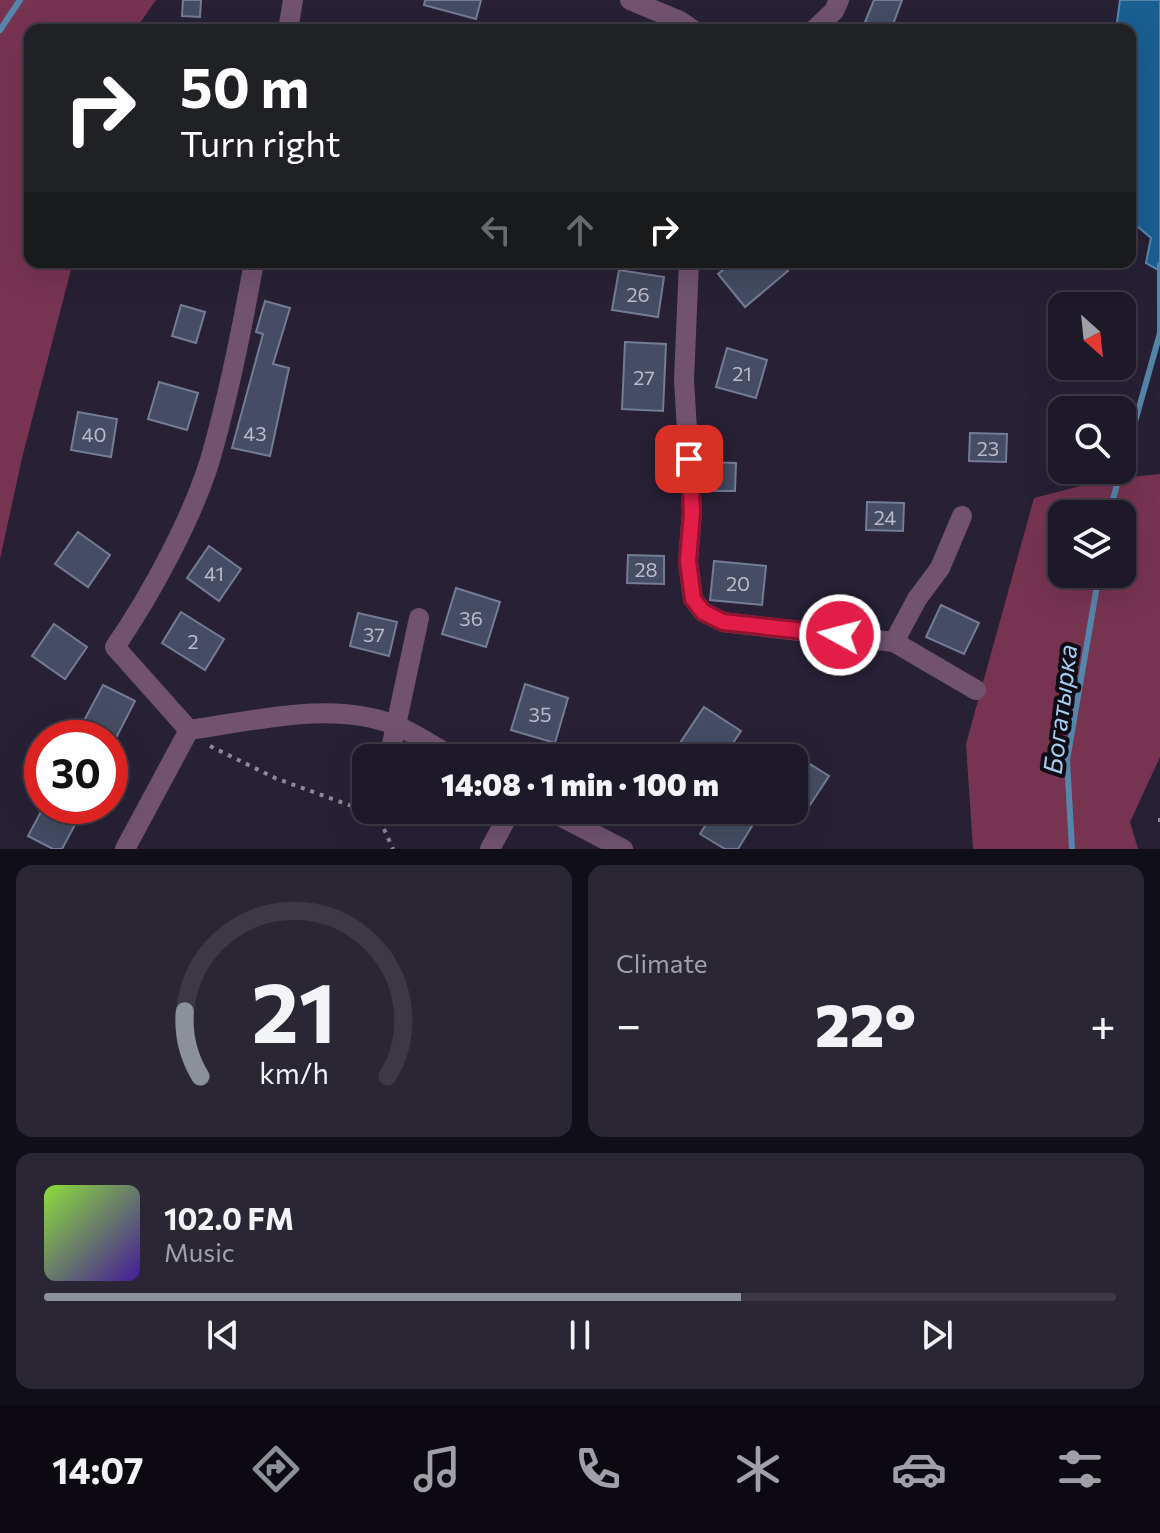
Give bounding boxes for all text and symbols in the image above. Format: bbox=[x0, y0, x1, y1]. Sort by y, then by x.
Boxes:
text: 50 m bbox=[180, 51, 309, 120]
icon: right bbox=[48, 56, 152, 160]
text: Turn right bbox=[180, 120, 341, 164]
icon: left bbox=[474, 208, 518, 252]
icon: ahead bbox=[558, 208, 602, 252]
icon: right bbox=[642, 208, 686, 252]
house number: 26 bbox=[626, 282, 650, 306]
north arrow bbox=[1048, 292, 1136, 380]
map controls bbox=[1048, 292, 1136, 588]
house number: 21 bbox=[732, 361, 752, 385]
house number: 27 bbox=[633, 365, 655, 389]
button: search bbox=[1048, 396, 1136, 484]
house number: 43 bbox=[243, 421, 267, 445]
house number: 40 bbox=[81, 422, 107, 446]
pin bbox=[655, 425, 723, 493]
house number: 23 bbox=[977, 436, 999, 460]
icon: arrive bbox=[667, 437, 711, 481]
button: layers bbox=[1048, 500, 1136, 588]
house number: 24 bbox=[874, 505, 896, 529]
house number: 28 bbox=[634, 557, 658, 581]
house number: 41 bbox=[204, 561, 224, 585]
house number: 20 bbox=[726, 571, 750, 595]
position arrow bbox=[798, 593, 882, 677]
house number: 36 bbox=[459, 606, 483, 630]
house number: 37 bbox=[363, 622, 385, 646]
house number: 2 bbox=[187, 629, 199, 653]
water label: Богатырка bbox=[1036, 642, 1082, 776]
house number: 35 bbox=[529, 702, 551, 726]
speed limit sign: 30 bbox=[24, 720, 128, 824]
text: 14:08 · 1 min · 100 m bbox=[441, 765, 719, 802]
text: Climate bbox=[616, 947, 708, 978]
text: 21 bbox=[252, 958, 336, 1060]
text: 22° bbox=[815, 986, 916, 1059]
text: − bbox=[616, 996, 641, 1050]
text: + bbox=[1090, 996, 1116, 1050]
text: km/h bbox=[259, 1055, 329, 1090]
text: 102.0 FM bbox=[164, 1199, 294, 1236]
text: Music bbox=[164, 1236, 235, 1267]
icon: previous bbox=[201, 1313, 245, 1357]
icon: pause bbox=[558, 1313, 602, 1357]
icon: next bbox=[915, 1313, 959, 1357]
icon: directions bbox=[248, 1441, 304, 1497]
icon: music bbox=[409, 1441, 465, 1497]
icon: phone bbox=[570, 1441, 626, 1497]
icon: climate bbox=[730, 1441, 786, 1497]
icon: car bbox=[891, 1441, 947, 1497]
icon: filters bbox=[1052, 1441, 1108, 1497]
text: 14:07 bbox=[52, 1447, 144, 1491]

